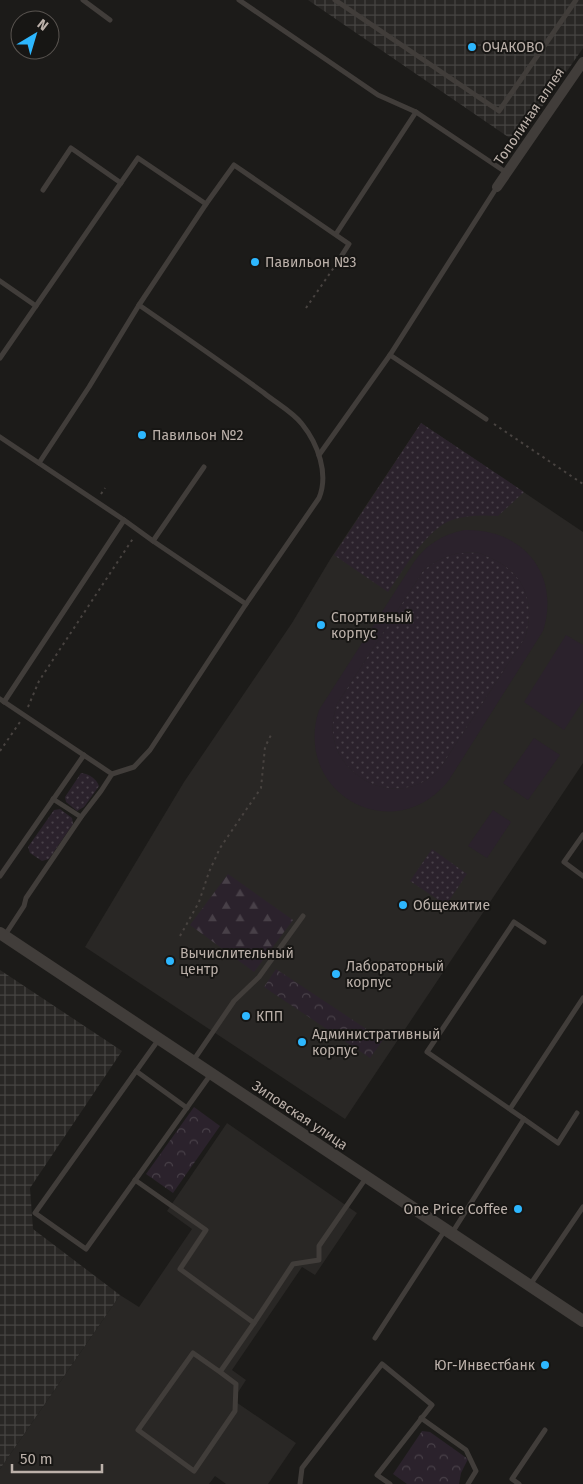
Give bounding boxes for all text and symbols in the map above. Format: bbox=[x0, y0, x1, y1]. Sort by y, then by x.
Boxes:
north arrow bbox=[10, 10, 60, 60]
text: N bbox=[34, 16, 52, 35]
place label: ОЧАКОВО bbox=[482, 39, 544, 56]
marker: ОЧАКОВО bbox=[466, 41, 478, 53]
street label: Тополиная аллея bbox=[491, 64, 568, 168]
place label: Павильон №3 bbox=[265, 254, 357, 271]
marker: Павильон №3 bbox=[249, 256, 261, 268]
place label: Павильон №2 bbox=[152, 427, 244, 444]
marker: Павильон №2 bbox=[136, 429, 148, 441]
place label: Спортивный корпус bbox=[331, 609, 413, 642]
marker: Спортивный корпус bbox=[315, 619, 327, 631]
place label: Общежитие bbox=[413, 897, 490, 914]
marker: Общежитие bbox=[397, 899, 409, 911]
place label: Вычислительный центр bbox=[180, 945, 294, 978]
marker: Вычислительный центр bbox=[164, 955, 176, 967]
place label: Лабораторный корпус bbox=[346, 958, 444, 991]
marker: Лабораторный корпус bbox=[330, 968, 342, 980]
place label: КПП bbox=[256, 1008, 283, 1025]
marker: КПП bbox=[240, 1010, 252, 1022]
place label: Административный корпус bbox=[312, 1026, 441, 1059]
marker: Административный корпус bbox=[296, 1036, 308, 1048]
street label: Зиповская улица bbox=[249, 1077, 351, 1154]
place label: One Price Coffee bbox=[404, 1201, 508, 1218]
marker: One Price Coffee bbox=[512, 1203, 524, 1215]
place label: Юг-Инвестбанк bbox=[434, 1357, 536, 1374]
marker: Юг-Инвестбанк bbox=[539, 1359, 551, 1371]
scale bar bbox=[12, 1442, 102, 1474]
text: 50 m bbox=[20, 1450, 53, 1468]

